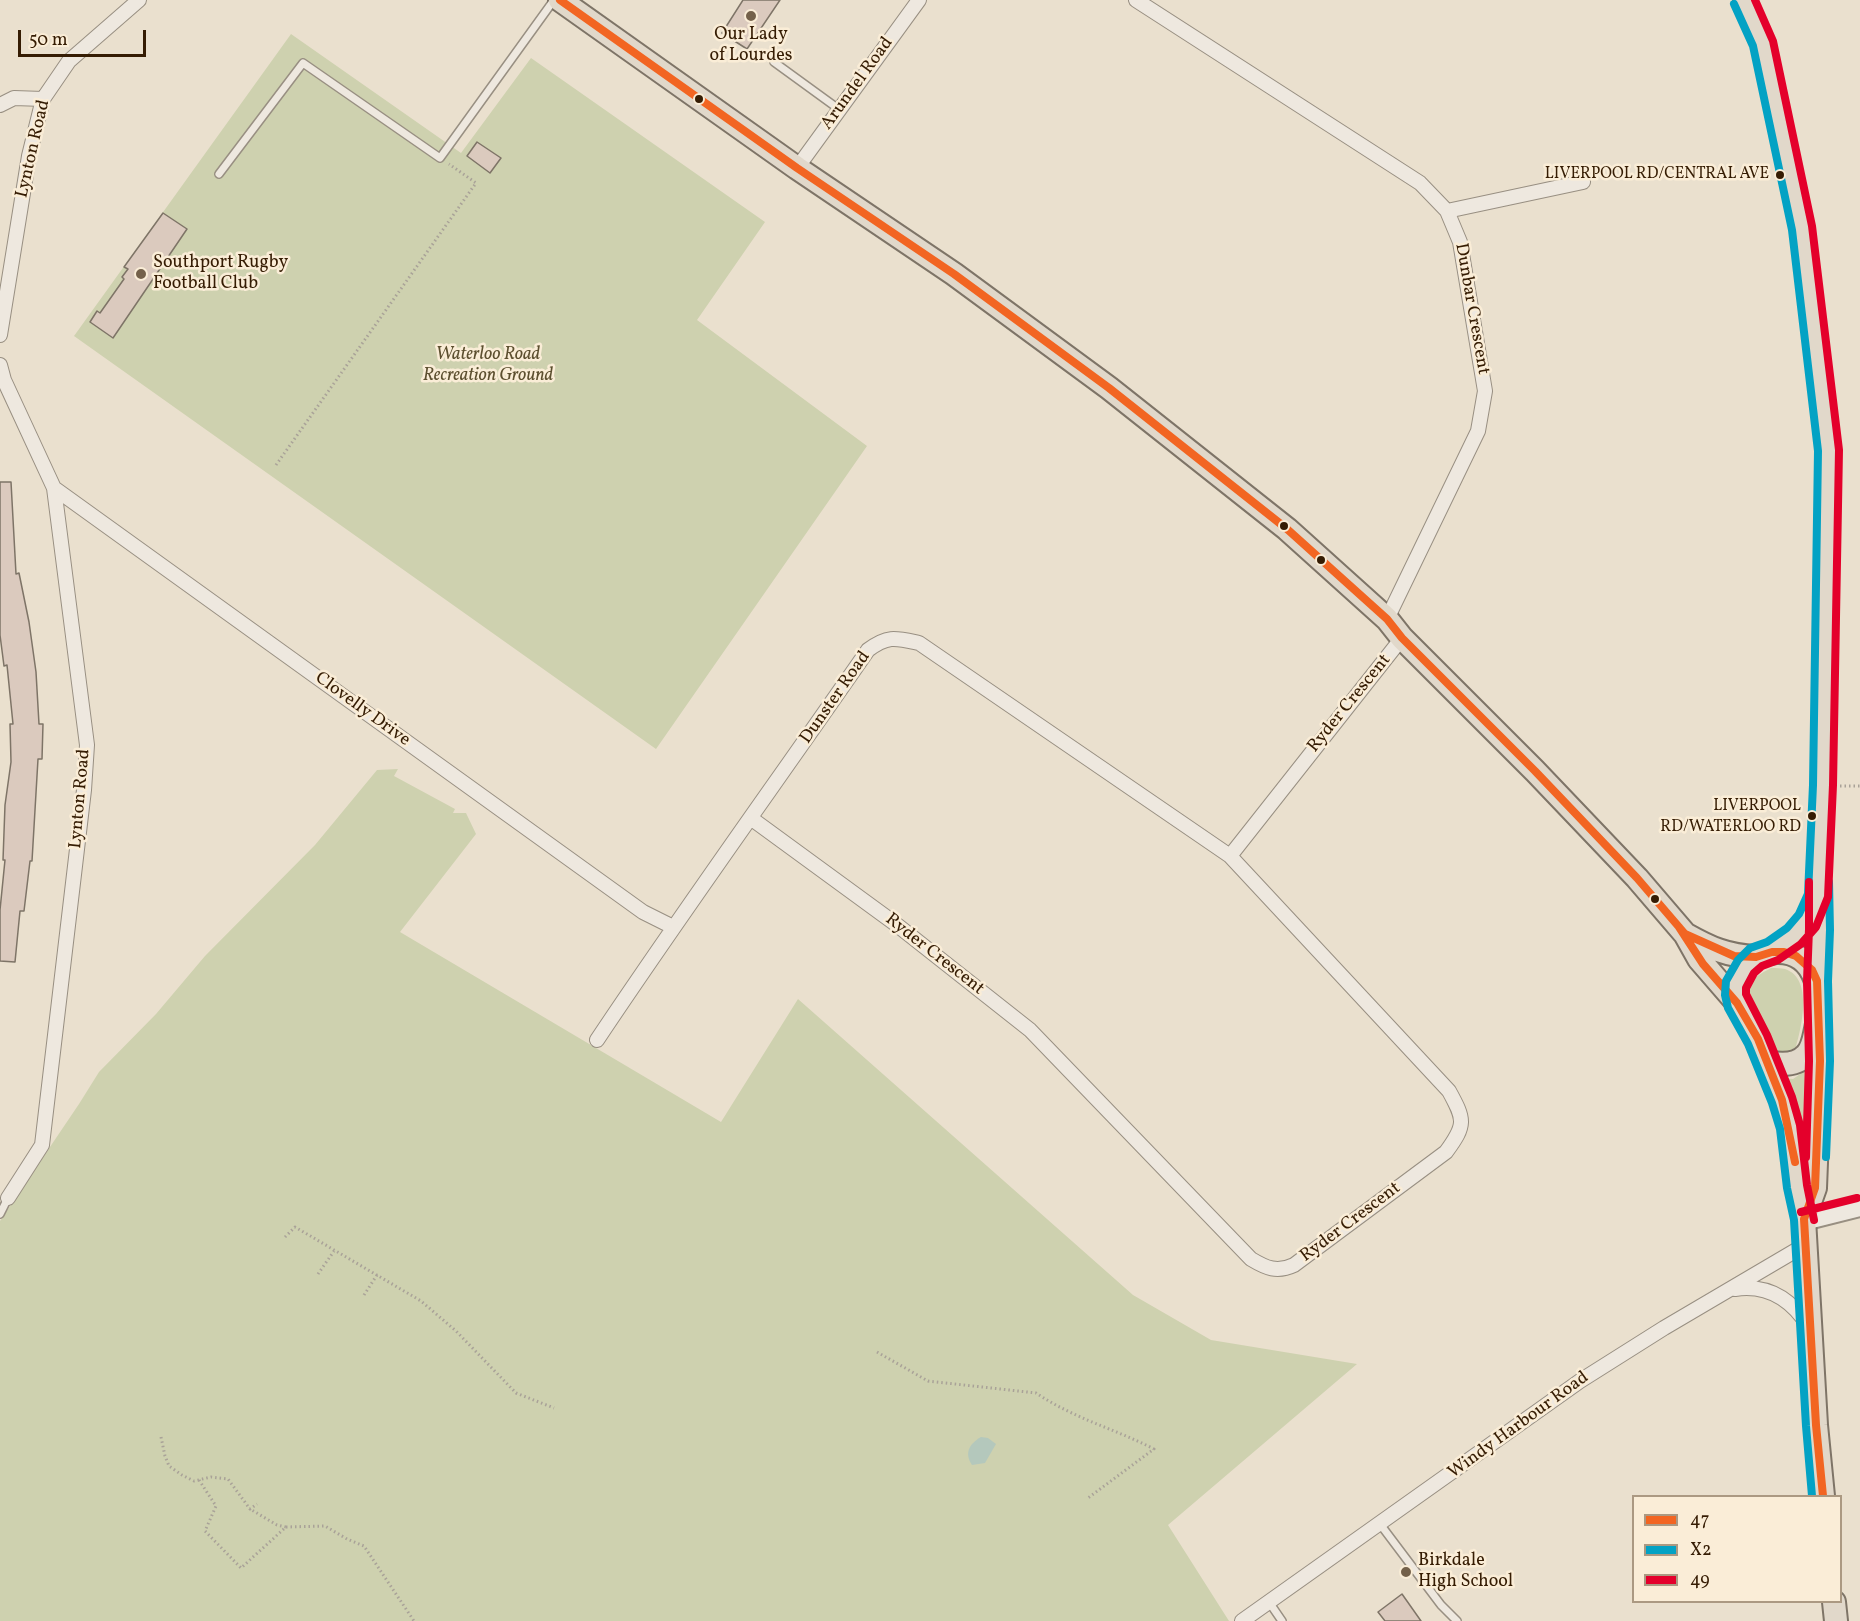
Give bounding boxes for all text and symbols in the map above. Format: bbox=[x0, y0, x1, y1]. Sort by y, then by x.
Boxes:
marker: Our Lady of Lourdes bbox=[744, 9, 758, 23]
scale bar bbox=[21, 18, 148, 56]
place label: Our Lady of Lourdes bbox=[709, 25, 793, 68]
text: 50 m bbox=[29, 28, 68, 53]
street label: Arundel Road bbox=[817, 33, 899, 135]
unlabelled marker bbox=[693, 93, 705, 105]
street label: Lynton Road bbox=[12, 98, 56, 200]
place label: LIVERPOOL RD/CENTRAL AVE bbox=[1545, 165, 1769, 185]
marker: LIVERPOOL RD/CENTRAL AVE bbox=[1774, 169, 1786, 181]
street label: Dunbar Crescent bbox=[1449, 242, 1493, 376]
place label: Southport Rugby Football Club bbox=[153, 253, 288, 296]
marker: Southport Rugby Football Club bbox=[134, 267, 148, 281]
park label: Waterloo Road Recreation Ground bbox=[423, 345, 553, 388]
unlabelled marker bbox=[1278, 520, 1290, 532]
unlabelled marker bbox=[1315, 554, 1327, 566]
street label: Dunster Road bbox=[796, 647, 876, 749]
street label: Ryder Crescent bbox=[1304, 651, 1396, 757]
street label: Clovelly Drive bbox=[310, 668, 414, 752]
street label: Lynton Road bbox=[66, 748, 96, 850]
place label: LIVERPOOL RD/WATERLOO RD bbox=[1660, 797, 1801, 835]
marker: LIVERPOOL RD/WATERLOO RD bbox=[1806, 810, 1818, 822]
unlabelled marker bbox=[1649, 893, 1661, 905]
street label: Ryder Crescent bbox=[880, 910, 988, 1000]
street label: Ryder Crescent bbox=[1297, 1178, 1405, 1268]
street label: Windy Harbour Road bbox=[1444, 1368, 1594, 1484]
legend bbox=[1632, 1495, 1842, 1603]
text: 47 bbox=[1690, 1508, 1709, 1533]
text: X2 bbox=[1690, 1538, 1712, 1563]
place label: Birkdale High School bbox=[1418, 1551, 1513, 1594]
marker: Birkdale High School bbox=[1399, 1565, 1413, 1579]
text: 49 bbox=[1690, 1568, 1710, 1593]

